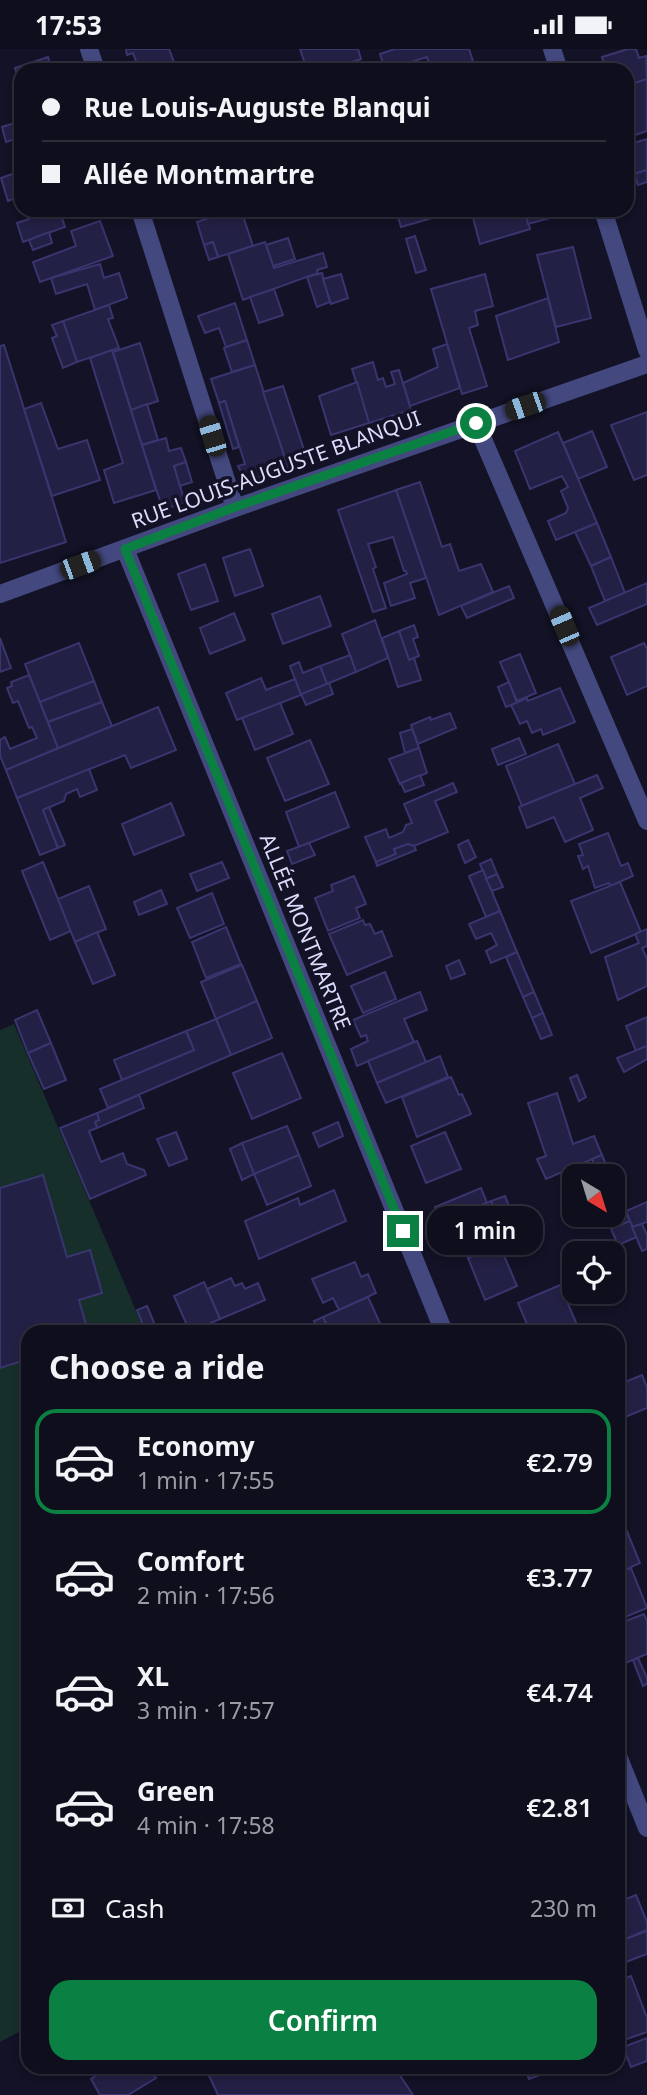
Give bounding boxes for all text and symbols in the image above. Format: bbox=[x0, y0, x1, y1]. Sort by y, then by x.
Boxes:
text: 17:53 bbox=[35, 7, 102, 43]
text: Rue Louis-Auguste Blanqui bbox=[84, 89, 431, 125]
text: Allée Montmartre bbox=[84, 156, 315, 192]
car bbox=[502, 389, 549, 423]
street label: RUE LOUIS-AUGUSTE BLANQUI bbox=[127, 404, 424, 535]
route start bbox=[460, 407, 492, 439]
car bbox=[196, 413, 229, 459]
car bbox=[57, 548, 104, 582]
car bbox=[547, 603, 582, 649]
street label: ALLÉE MONTMARTRE bbox=[254, 829, 358, 1034]
north arrow bbox=[562, 1164, 625, 1227]
map controls bbox=[562, 1164, 625, 1304]
callout: 1 min bbox=[428, 1207, 543, 1255]
text: 1 min bbox=[454, 1214, 516, 1246]
route end bbox=[387, 1215, 419, 1247]
button: locate bbox=[562, 1241, 625, 1304]
text: Choose a ride bbox=[49, 1345, 265, 1388]
text: Economy bbox=[137, 1428, 255, 1464]
icon: car bbox=[53, 1430, 116, 1493]
text: €2.79 bbox=[526, 1444, 593, 1480]
text: 1 min · 17:55 bbox=[137, 1464, 275, 1496]
text: Comfort bbox=[137, 1543, 245, 1579]
icon: car bbox=[53, 1545, 116, 1608]
text: €3.77 bbox=[526, 1559, 593, 1595]
text: 2 min · 17:56 bbox=[137, 1579, 275, 1611]
text: XL bbox=[137, 1658, 169, 1694]
icon: car bbox=[53, 1660, 116, 1723]
text: €4.74 bbox=[526, 1674, 593, 1710]
text: 3 min · 17:57 bbox=[137, 1694, 275, 1726]
text: Green bbox=[137, 1773, 215, 1809]
icon: car bbox=[53, 1775, 116, 1838]
text: €2.81 bbox=[526, 1789, 593, 1825]
text: 4 min · 17:58 bbox=[137, 1809, 275, 1841]
icon: cash bbox=[49, 1889, 87, 1927]
text: Cash bbox=[105, 1890, 165, 1926]
text: 230 m bbox=[530, 1892, 597, 1924]
button: Confirm bbox=[49, 1980, 597, 2060]

